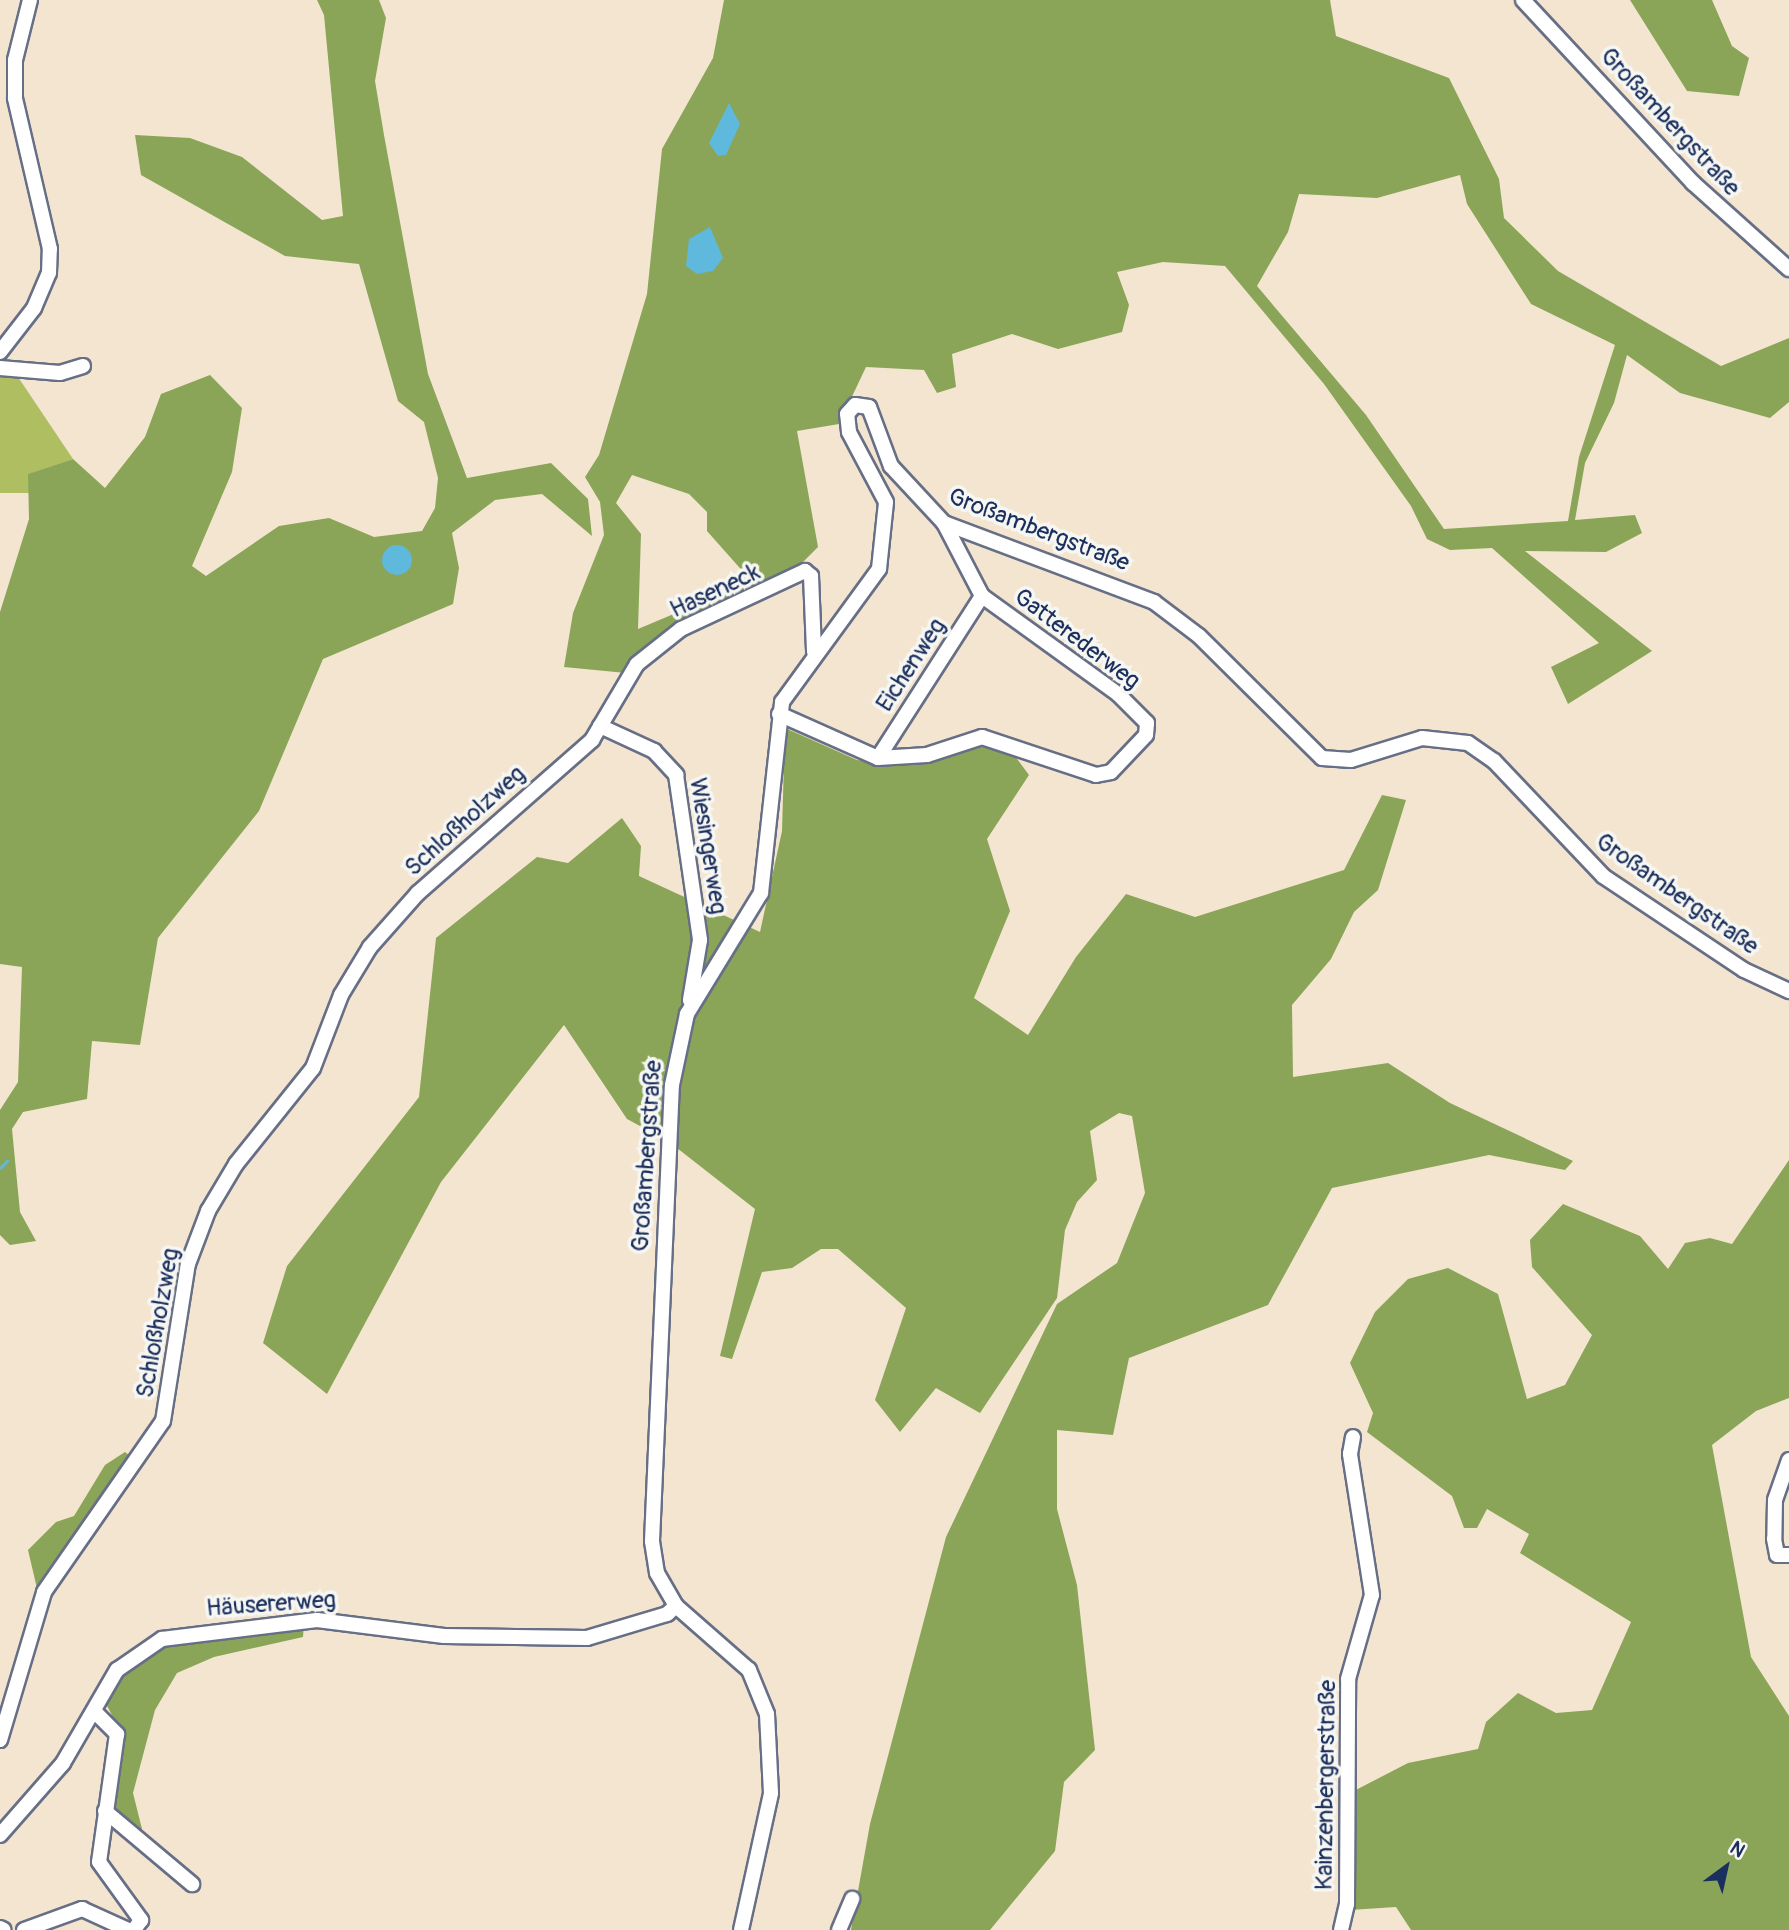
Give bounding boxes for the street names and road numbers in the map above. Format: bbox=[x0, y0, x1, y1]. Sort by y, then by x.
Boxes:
street label: Großambergstraße bbox=[1594, 42, 1746, 202]
street label: Großambergstraße bbox=[944, 482, 1134, 578]
street label: Haseneck bbox=[665, 558, 765, 624]
street label: Gatterederweg bbox=[1008, 582, 1146, 696]
street label: Eichenweg bbox=[870, 613, 952, 717]
street label: Schloßholzweg bbox=[399, 760, 531, 882]
street label: Wiesingerweg bbox=[683, 776, 733, 916]
street label: Großambergstraße bbox=[1590, 827, 1764, 961]
street label: Großambergstraße bbox=[626, 1059, 668, 1253]
street label: Schloßholzweg bbox=[131, 1246, 185, 1400]
street label: Häusererweg bbox=[205, 1585, 337, 1623]
street label: Kainzenbergerstraße bbox=[1310, 1680, 1342, 1890]

